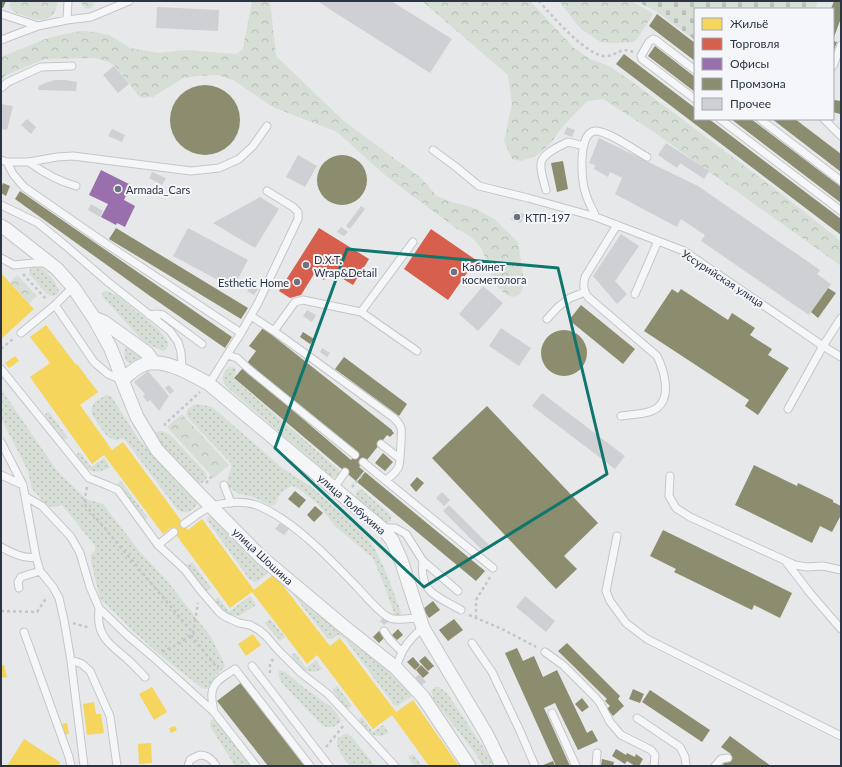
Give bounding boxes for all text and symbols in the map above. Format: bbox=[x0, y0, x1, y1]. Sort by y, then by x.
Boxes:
legend bbox=[694, 8, 834, 120]
text: Жильё bbox=[730, 16, 768, 31]
text: Торговля bbox=[730, 36, 780, 51]
text: Офисы bbox=[730, 56, 769, 71]
text: Промзона bbox=[730, 76, 786, 91]
text: Прочее bbox=[730, 96, 771, 111]
place label: Armada_Cars bbox=[126, 183, 190, 196]
marker: Armada_Cars bbox=[113, 184, 123, 194]
place label: КТП-197 bbox=[525, 211, 570, 224]
marker: КТП-197 bbox=[512, 212, 522, 222]
street label: Уссурийская улица bbox=[679, 247, 767, 309]
place label: D.X.T. Wrap&Detail bbox=[314, 253, 377, 279]
marker: D.X.T. Wrap&Detail bbox=[301, 260, 311, 270]
place label: Кабинет косметолога bbox=[462, 260, 526, 286]
marker: Кабинет косметолога bbox=[449, 267, 459, 277]
place label: Esthetic Home bbox=[218, 276, 289, 289]
marker: Esthetic Home bbox=[292, 277, 302, 287]
street label: улица Толбухина bbox=[315, 471, 389, 537]
street label: улица Шошина bbox=[230, 525, 296, 587]

